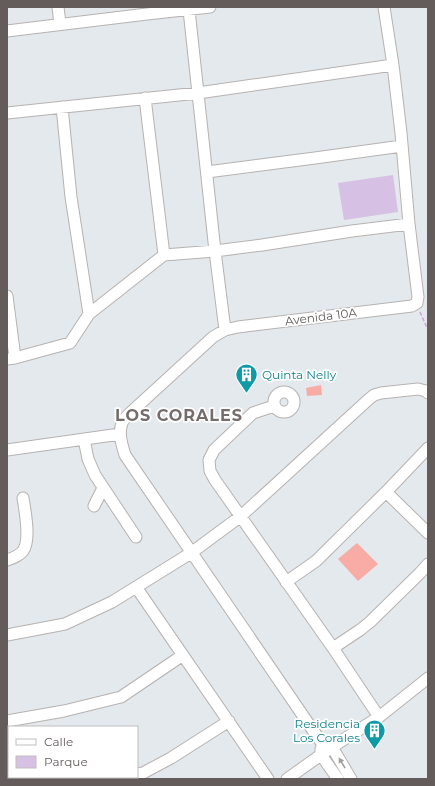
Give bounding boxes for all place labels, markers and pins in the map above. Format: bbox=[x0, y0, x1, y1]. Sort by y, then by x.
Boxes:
building icon: Quinta Nelly bbox=[233, 362, 259, 395]
place label: Quinta Nelly bbox=[262, 367, 337, 382]
place label: Residencia Los Corales bbox=[293, 716, 360, 745]
building icon: Residencia Los Corales bbox=[362, 718, 388, 751]

